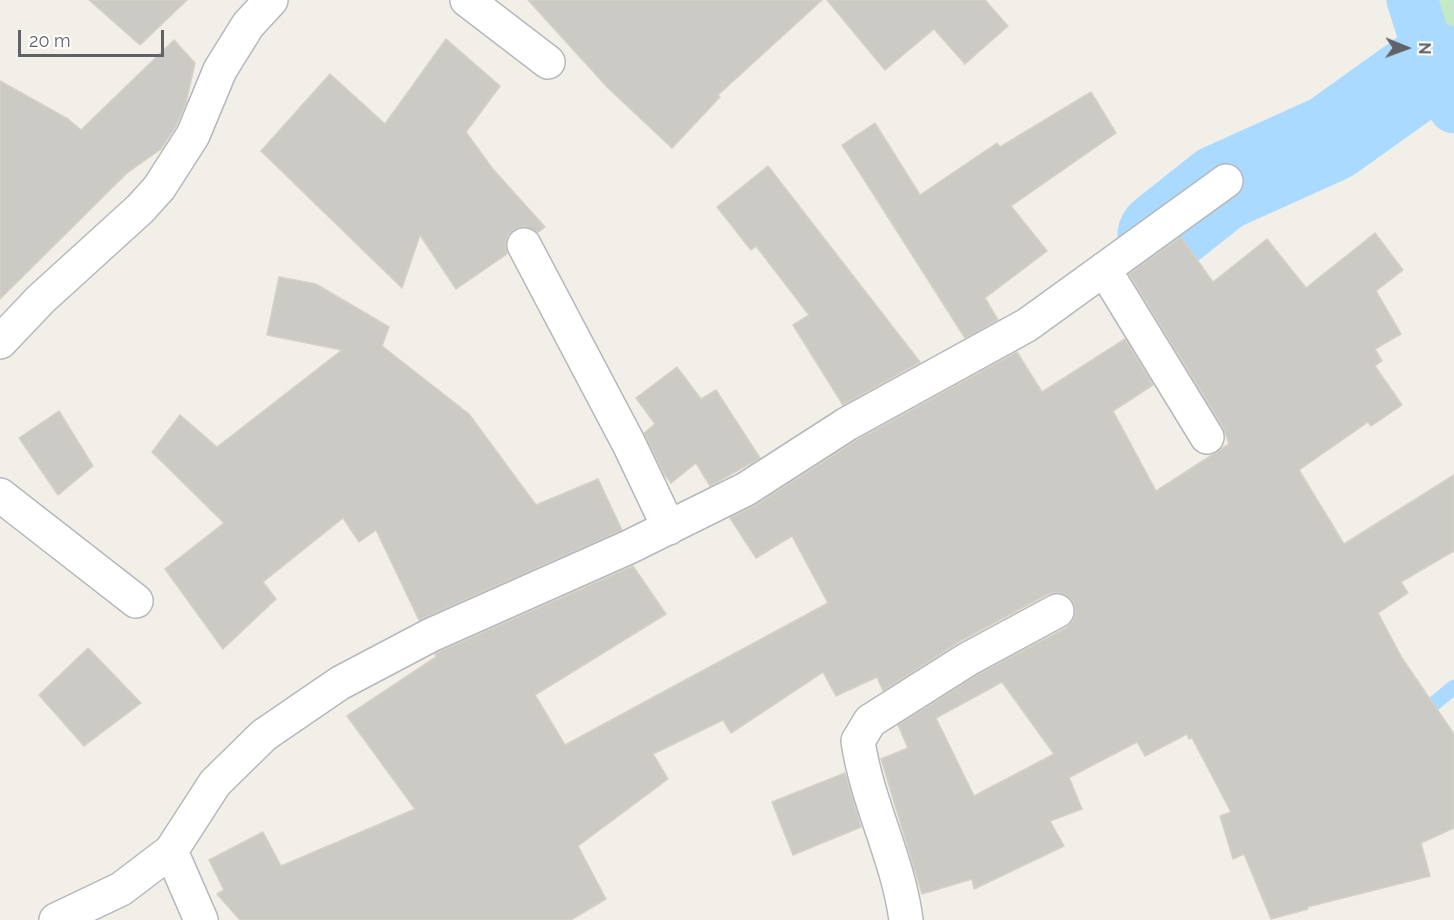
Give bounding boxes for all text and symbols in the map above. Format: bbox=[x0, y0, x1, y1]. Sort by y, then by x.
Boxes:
scale bar bbox=[21, 18, 166, 56]
north arrow bbox=[1376, 18, 1436, 78]
text: 20 m bbox=[29, 30, 71, 51]
text: N bbox=[1415, 42, 1434, 55]

